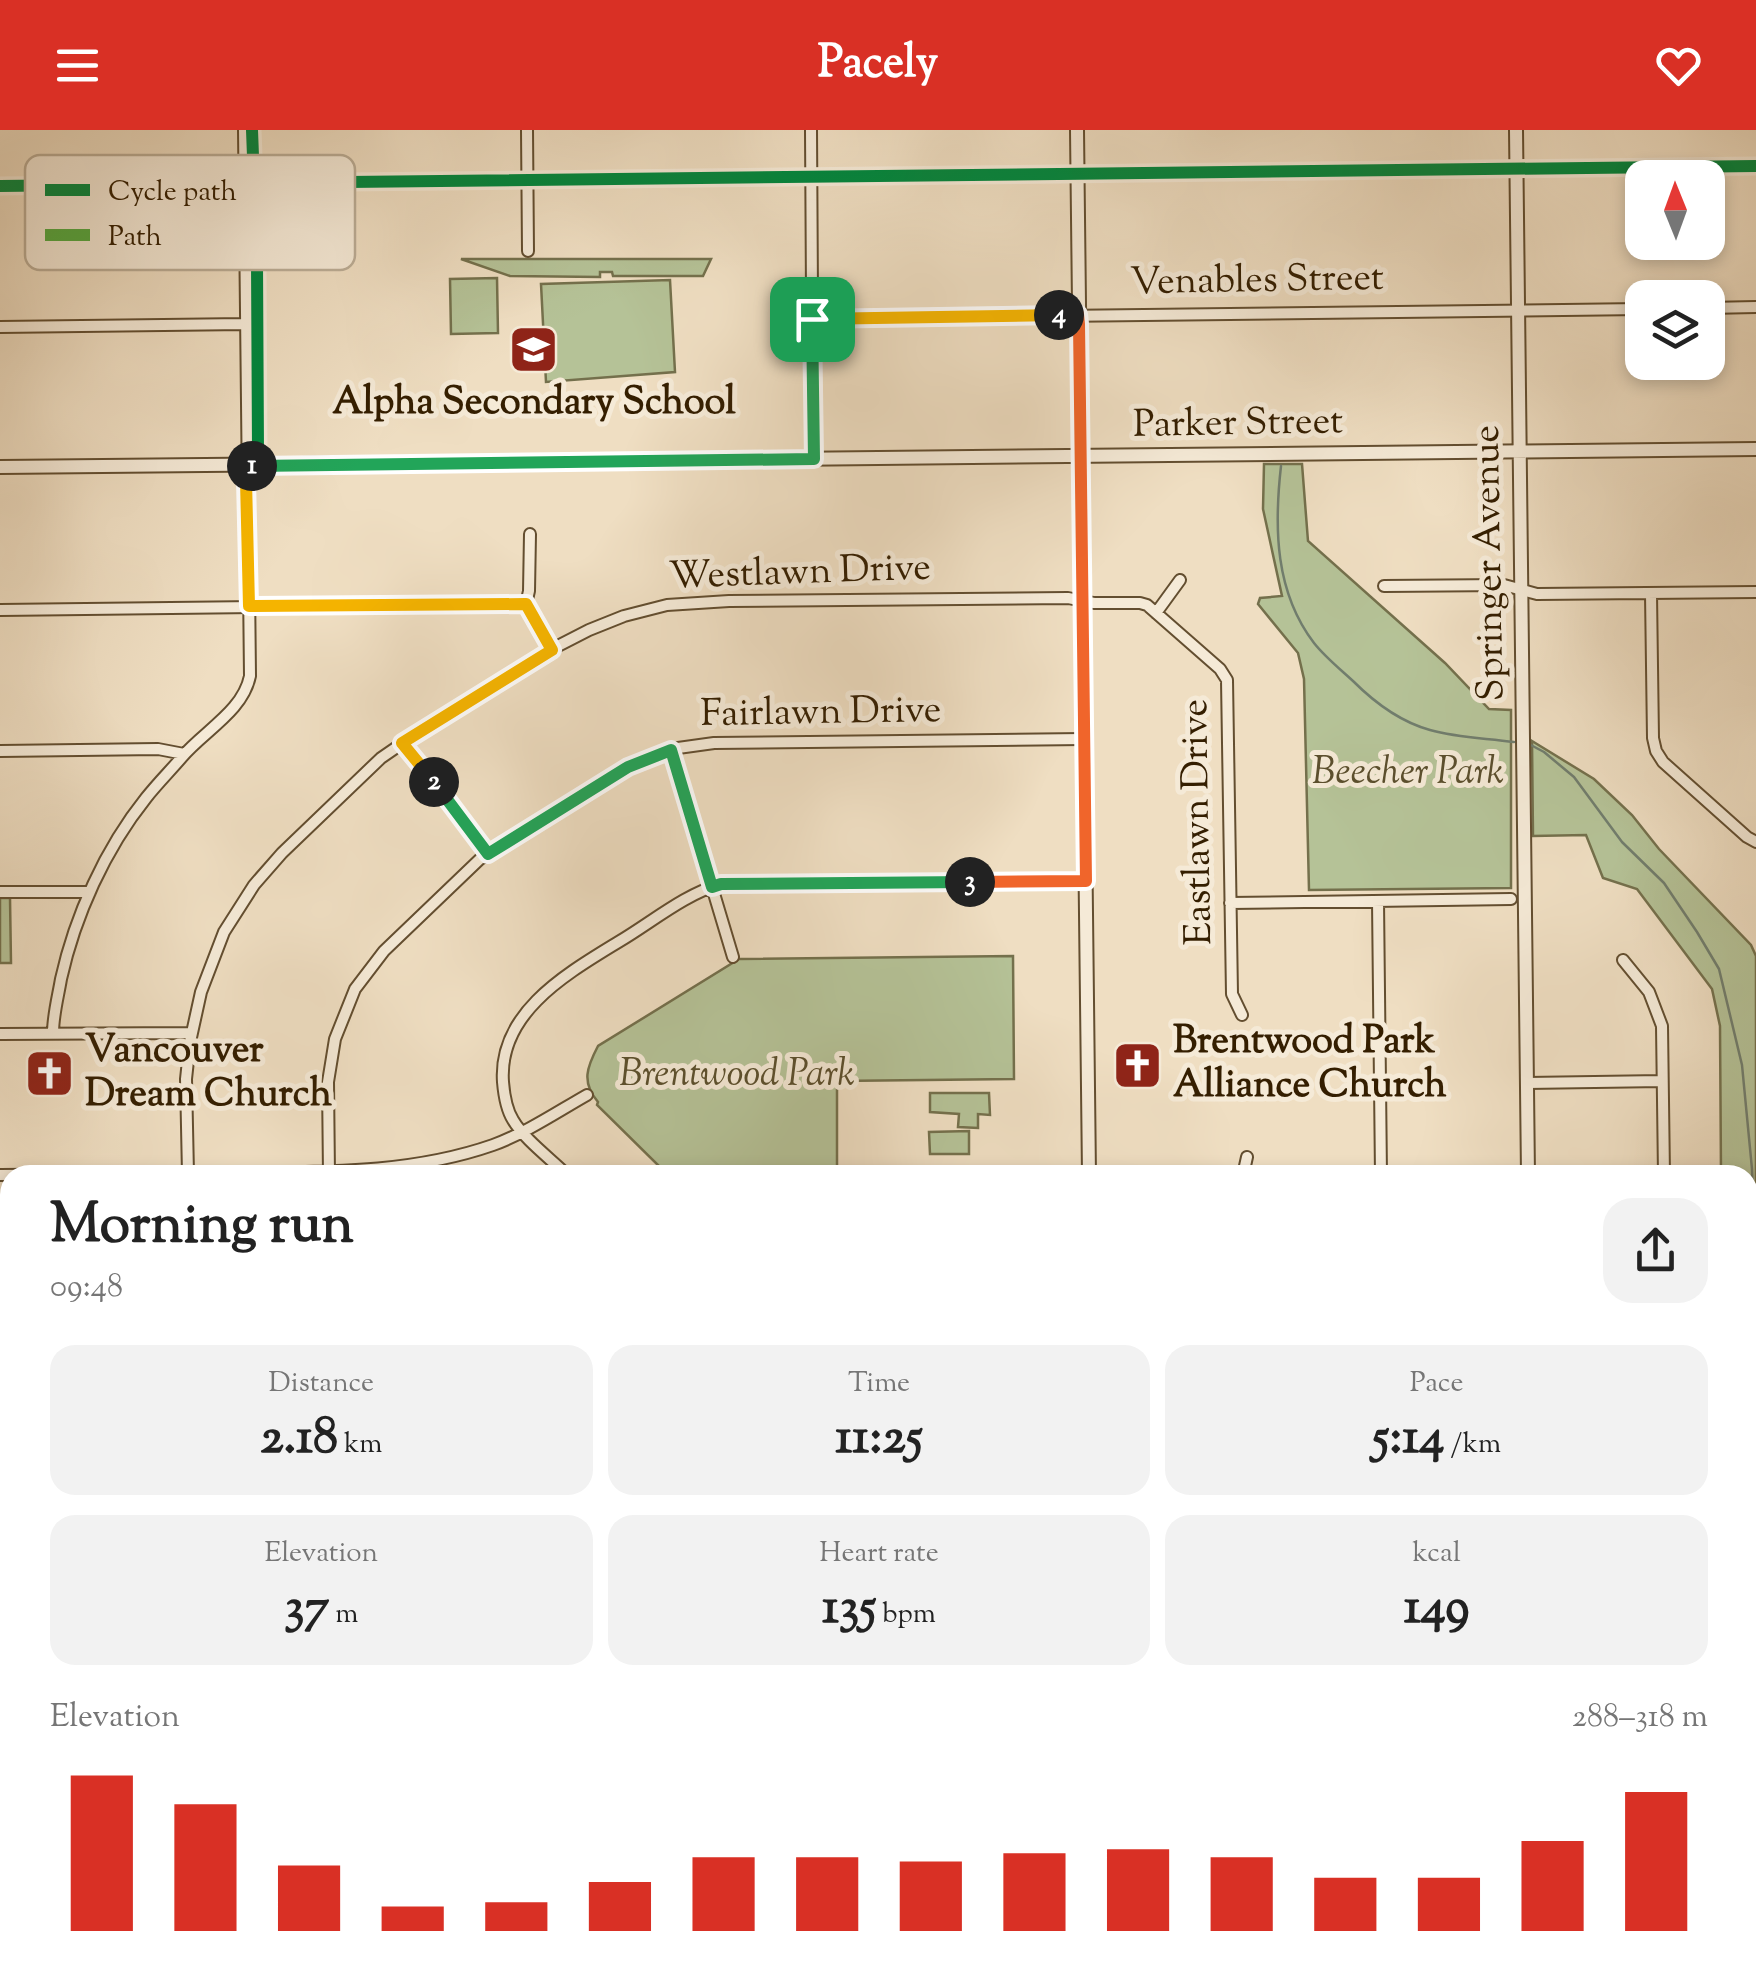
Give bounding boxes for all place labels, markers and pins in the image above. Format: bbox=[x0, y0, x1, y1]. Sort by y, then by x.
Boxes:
pin bbox=[770, 277, 855, 362]
pin: 4 bbox=[1034, 290, 1084, 340]
school or university icon: Alpha Secondary School bbox=[508, 324, 560, 376]
place label: Alpha Secondary School bbox=[332, 377, 736, 431]
pin: 1 bbox=[227, 441, 277, 491]
pin: 2 bbox=[409, 757, 459, 807]
pin: 3 bbox=[945, 857, 995, 907]
place label: Brentwood Park Alliance Church bbox=[1173, 1016, 1447, 1114]
place label: Vancouver Dream Church bbox=[85, 1025, 333, 1123]
church icon: Brentwood Park Alliance Church bbox=[1112, 1039, 1164, 1091]
church icon: Vancouver Dream Church bbox=[24, 1048, 76, 1100]

